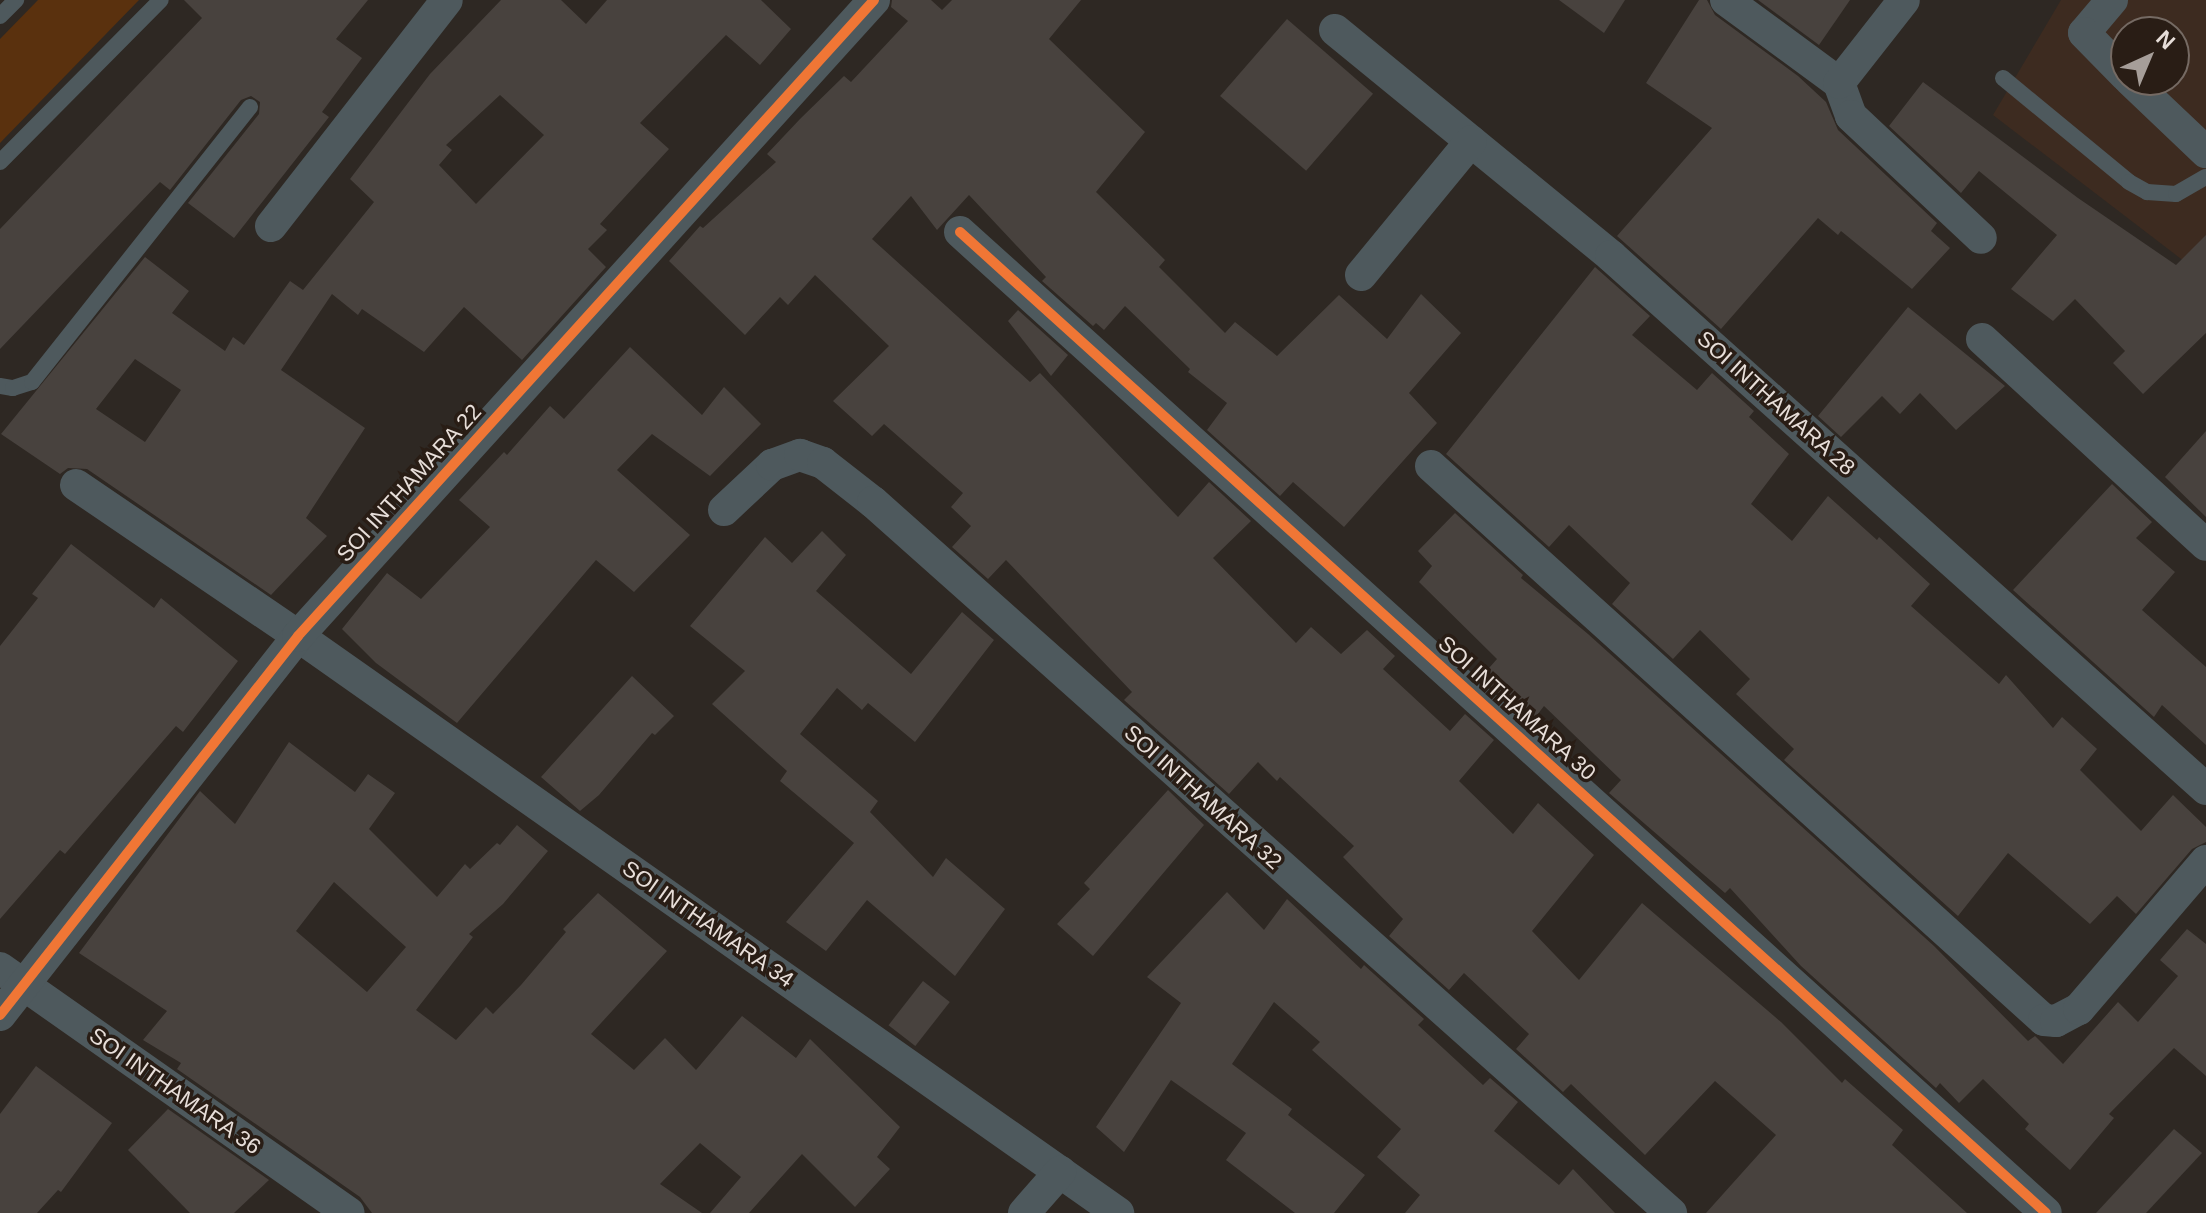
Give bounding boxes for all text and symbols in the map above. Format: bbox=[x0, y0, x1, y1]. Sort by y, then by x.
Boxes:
north arrow bbox=[2110, 16, 2190, 96]
text: N bbox=[2151, 25, 2180, 54]
street label: SOI INTHAMARA 28 bbox=[1691, 325, 1861, 481]
street label: SOI INTHAMARA 22 bbox=[331, 398, 487, 568]
street label: SOI INTHAMARA 30 bbox=[1432, 630, 1602, 786]
street label: SOI INTHAMARA 32 bbox=[1118, 719, 1288, 875]
street label: SOI INTHAMARA 34 bbox=[617, 855, 799, 993]
street label: SOI INTHAMARA 36 bbox=[84, 1022, 266, 1160]

